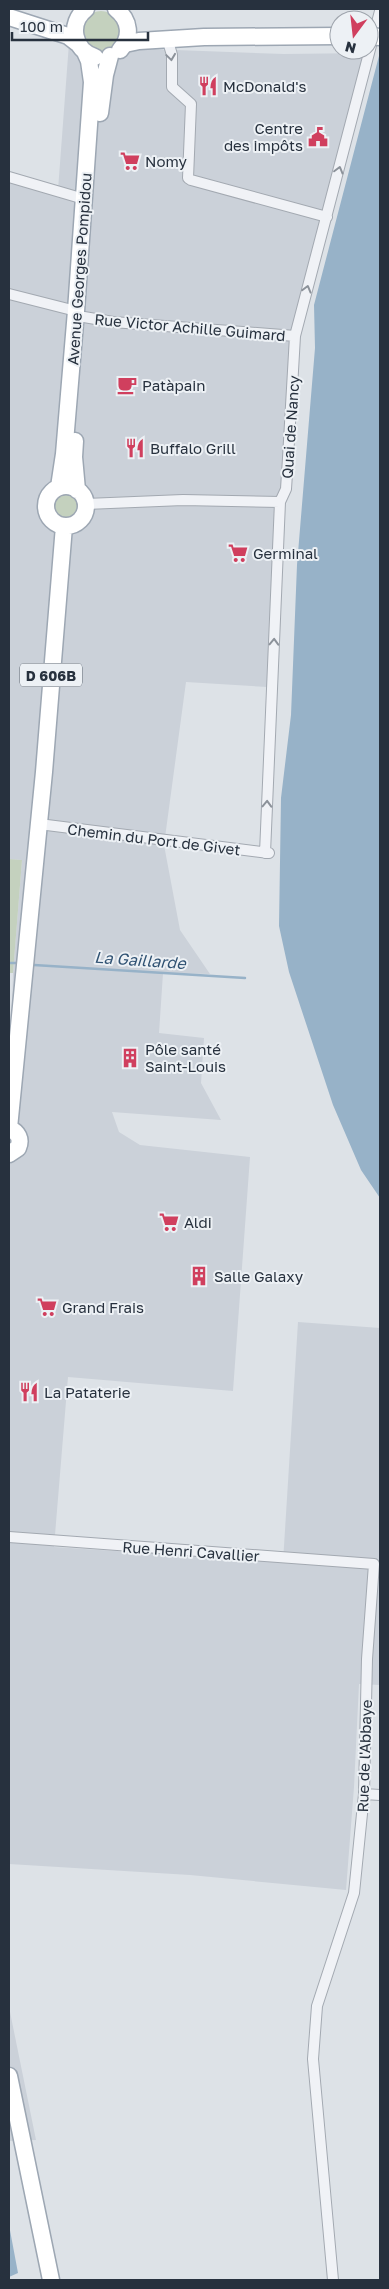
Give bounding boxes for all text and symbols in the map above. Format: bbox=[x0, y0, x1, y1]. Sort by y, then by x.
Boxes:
scale bar bbox=[12, 10, 149, 42]
north arrow bbox=[329, 10, 379, 60]
text: 100 m bbox=[20, 17, 63, 35]
text: N bbox=[343, 38, 358, 58]
one-way arrow bbox=[165, 53, 175, 62]
restaurant icon: McDonald's bbox=[197, 75, 219, 97]
place label: McDonald's bbox=[223, 77, 306, 95]
place label: Centre des impôts bbox=[224, 119, 303, 154]
public building icon: Centre des impôts bbox=[307, 126, 329, 148]
supermarket icon: Nomy bbox=[119, 150, 141, 172]
place label: Nomy bbox=[145, 152, 187, 170]
one-way arrow bbox=[333, 165, 344, 174]
street label: Avenue Georges Pompidou bbox=[63, 172, 95, 366]
one-way arrow bbox=[301, 285, 312, 294]
street label: Rue Victor Achille Guimard bbox=[94, 310, 286, 344]
cafe icon: Patàpain bbox=[116, 374, 138, 396]
street label: Quai de Nancy bbox=[277, 374, 303, 479]
place label: Patàpain bbox=[142, 376, 205, 394]
restaurant icon: Buffalo Grill bbox=[124, 437, 146, 459]
place label: Buffalo Grill bbox=[150, 439, 236, 457]
supermarket icon: Germinal bbox=[227, 542, 249, 564]
place label: Germinal bbox=[253, 544, 318, 562]
one-way arrow bbox=[269, 637, 279, 645]
road number: D 606B bbox=[20, 664, 82, 686]
one-way arrow bbox=[261, 800, 272, 808]
street label: Chemin du Port de Givet bbox=[67, 819, 241, 859]
water label: La Gaillarde bbox=[94, 947, 188, 973]
place label: Pôle santé Saint-Louis bbox=[145, 1040, 226, 1075]
building icon: Pôle santé Saint-Louis bbox=[119, 1047, 141, 1069]
supermarket icon: Aldi bbox=[158, 1211, 180, 1233]
place label: Aldi bbox=[184, 1213, 212, 1231]
building icon: Salle Galaxy bbox=[188, 1265, 210, 1287]
place label: Salle Galaxy bbox=[214, 1267, 304, 1285]
supermarket icon: Grand Frais bbox=[36, 1296, 58, 1318]
place label: Grand Frais bbox=[62, 1298, 144, 1316]
restaurant icon: La Pataterie bbox=[18, 1381, 40, 1403]
place label: La Pataterie bbox=[44, 1383, 131, 1401]
street label: Rue Henri Cavallier bbox=[122, 1537, 260, 1565]
street label: Rue de l'Abbaye bbox=[353, 1699, 375, 1813]

